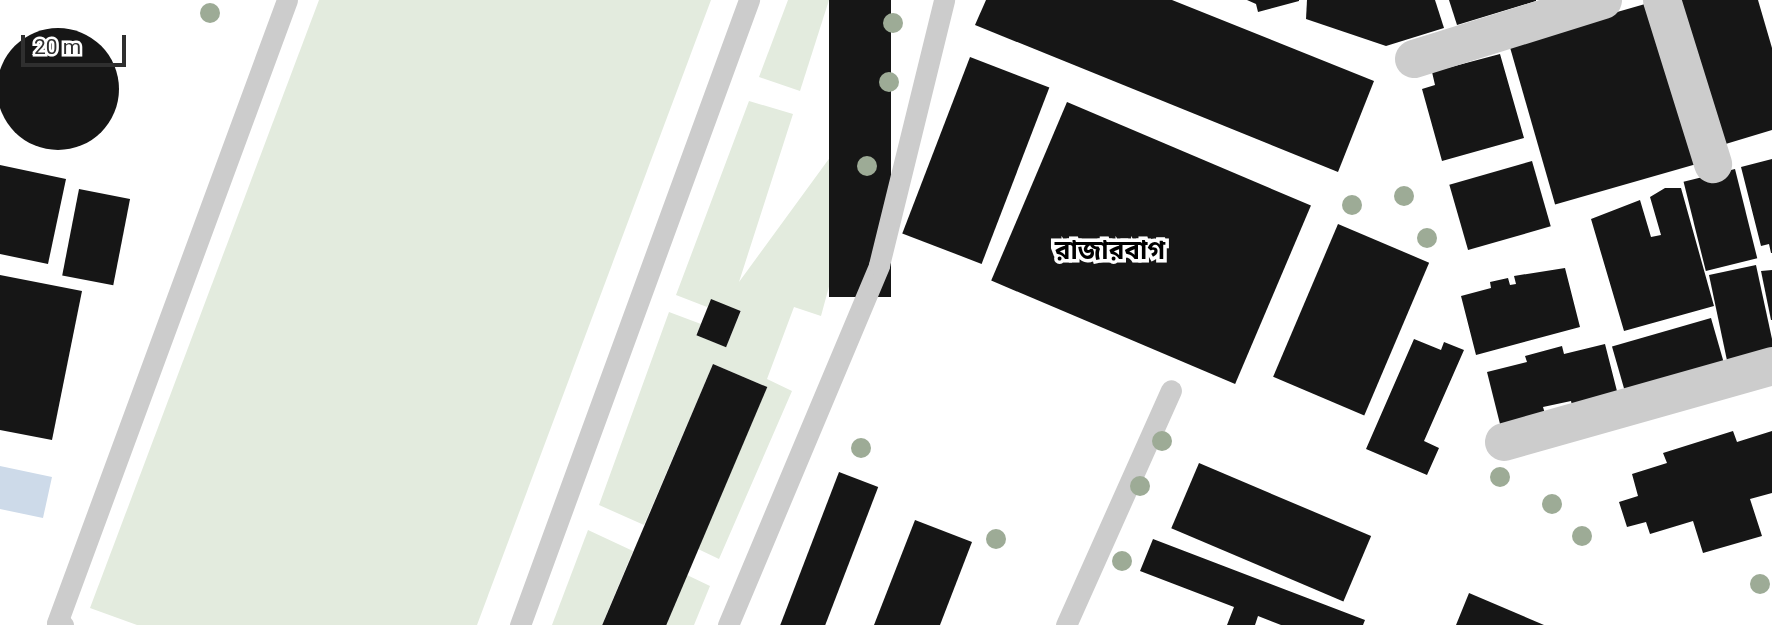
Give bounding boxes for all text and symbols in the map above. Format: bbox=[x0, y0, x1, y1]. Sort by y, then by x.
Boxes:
scale bar bbox=[24, 21, 130, 65]
text: 20 m bbox=[34, 35, 81, 59]
district label: রাজারবাগ bbox=[1055, 235, 1165, 267]

